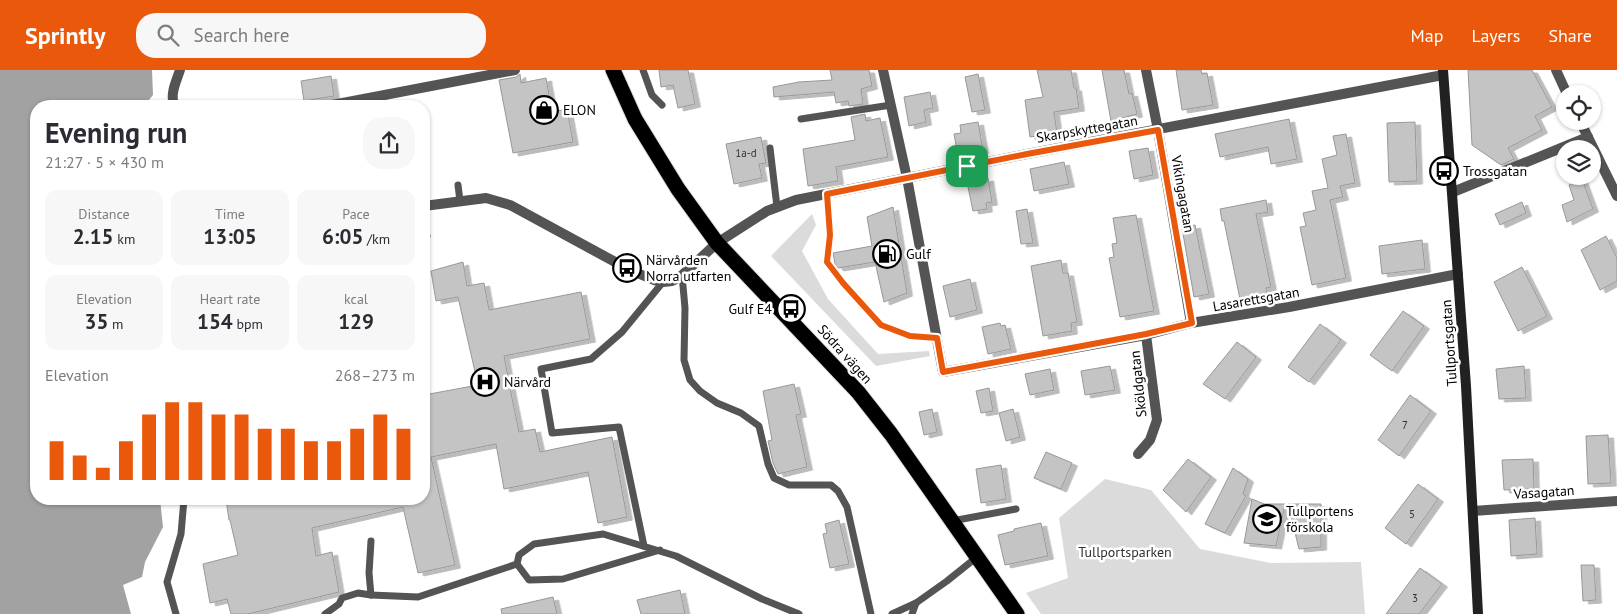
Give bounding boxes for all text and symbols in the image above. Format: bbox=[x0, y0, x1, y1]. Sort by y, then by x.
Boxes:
search box bbox=[136, 13, 486, 58]
text: Sprintly bbox=[25, 20, 106, 51]
icon: search bbox=[154, 21, 182, 49]
text: Search here bbox=[194, 23, 289, 47]
text: Map bbox=[1411, 24, 1443, 47]
text: Layers bbox=[1471, 24, 1520, 47]
text: Share bbox=[1548, 24, 1592, 47]
map controls bbox=[1556, 85, 1601, 185]
button: locate bbox=[1556, 85, 1601, 130]
shop icon: ELON bbox=[529, 95, 559, 125]
place label: ELON bbox=[563, 101, 596, 119]
street label: Skarpskyttegatan bbox=[1035, 111, 1139, 147]
text: Evening run bbox=[45, 114, 187, 151]
button: share bbox=[363, 117, 415, 169]
button: layers bbox=[1556, 140, 1601, 185]
pin bbox=[946, 145, 988, 187]
house number: 1a-d bbox=[735, 146, 757, 160]
text: 21:27 · 5 × 430 m bbox=[45, 152, 164, 172]
icon: arrive bbox=[953, 152, 981, 180]
street label: Vikingagatan bbox=[1167, 153, 1199, 234]
bus stop icon: Trossgatan bbox=[1429, 156, 1459, 186]
place label: Trossgatan bbox=[1463, 162, 1527, 180]
text: Distance bbox=[78, 205, 130, 223]
text: Time bbox=[215, 205, 245, 223]
text: Pace bbox=[342, 205, 370, 223]
text: 2.15 bbox=[73, 223, 114, 250]
text: 13:05 bbox=[203, 223, 257, 250]
text: 6:05 bbox=[322, 223, 363, 250]
text: km bbox=[114, 230, 135, 248]
text: /km bbox=[363, 230, 390, 248]
fuel station icon: Gulf bbox=[872, 239, 902, 269]
place label: Gulf bbox=[906, 245, 931, 263]
place label: Närvården Norra utfarten bbox=[646, 251, 731, 285]
bus stop icon: Närvården Norra utfarten bbox=[612, 253, 642, 283]
street label: Lasarettsgatan bbox=[1211, 283, 1301, 315]
text: Elevation bbox=[76, 290, 132, 308]
text: Heart rate bbox=[200, 290, 260, 308]
text: kcal bbox=[344, 290, 368, 308]
bus stop icon: Gulf E4 bbox=[776, 294, 806, 324]
street label: Tullportsgatan bbox=[1437, 299, 1461, 387]
place label: Gulf E4 bbox=[728, 300, 772, 318]
text: 35 bbox=[85, 308, 108, 335]
text: 154 bbox=[197, 308, 233, 335]
text: 129 bbox=[338, 308, 374, 335]
text: m bbox=[108, 315, 123, 333]
text: bpm bbox=[233, 315, 263, 333]
street label: Södra vägen bbox=[814, 321, 876, 387]
street label: Sköldgatan bbox=[1126, 350, 1150, 418]
text: Elevation bbox=[45, 365, 109, 385]
text: 268–273 m bbox=[335, 365, 415, 385]
hospital icon: Närvård bbox=[470, 367, 500, 397]
place label: Närvård bbox=[504, 373, 551, 391]
house number: 7 bbox=[1402, 418, 1408, 432]
street label: Vasagatan bbox=[1512, 481, 1575, 503]
place label: Tullportens förskola bbox=[1286, 502, 1354, 536]
school or university icon: Tullportens förskola bbox=[1252, 504, 1282, 534]
house number: 5 bbox=[1409, 507, 1415, 521]
park label: Tullportsparken bbox=[1078, 543, 1172, 561]
house number: 3 bbox=[1412, 591, 1418, 605]

